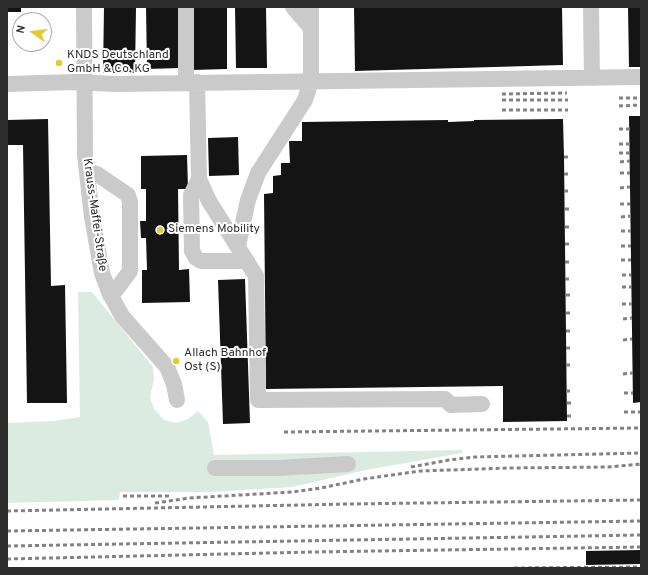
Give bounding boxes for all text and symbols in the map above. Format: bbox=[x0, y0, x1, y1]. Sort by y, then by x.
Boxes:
north arrow bbox=[12, 12, 52, 52]
text: N bbox=[14, 24, 29, 35]
place label: KNDS Deutschland GmbH & Co. KG bbox=[67, 49, 169, 77]
marker: KNDS Deutschland GmbH & Co. KG bbox=[54, 58, 64, 68]
street label: Krauss-Maffei-Straße bbox=[79, 158, 109, 272]
place label: Siemens Mobility bbox=[168, 223, 260, 237]
marker: Siemens Mobility bbox=[155, 225, 165, 235]
place label: Allach Bahnhof Ost (S) bbox=[184, 347, 266, 375]
marker: Allach Bahnhof Ost (S) bbox=[171, 356, 181, 366]

